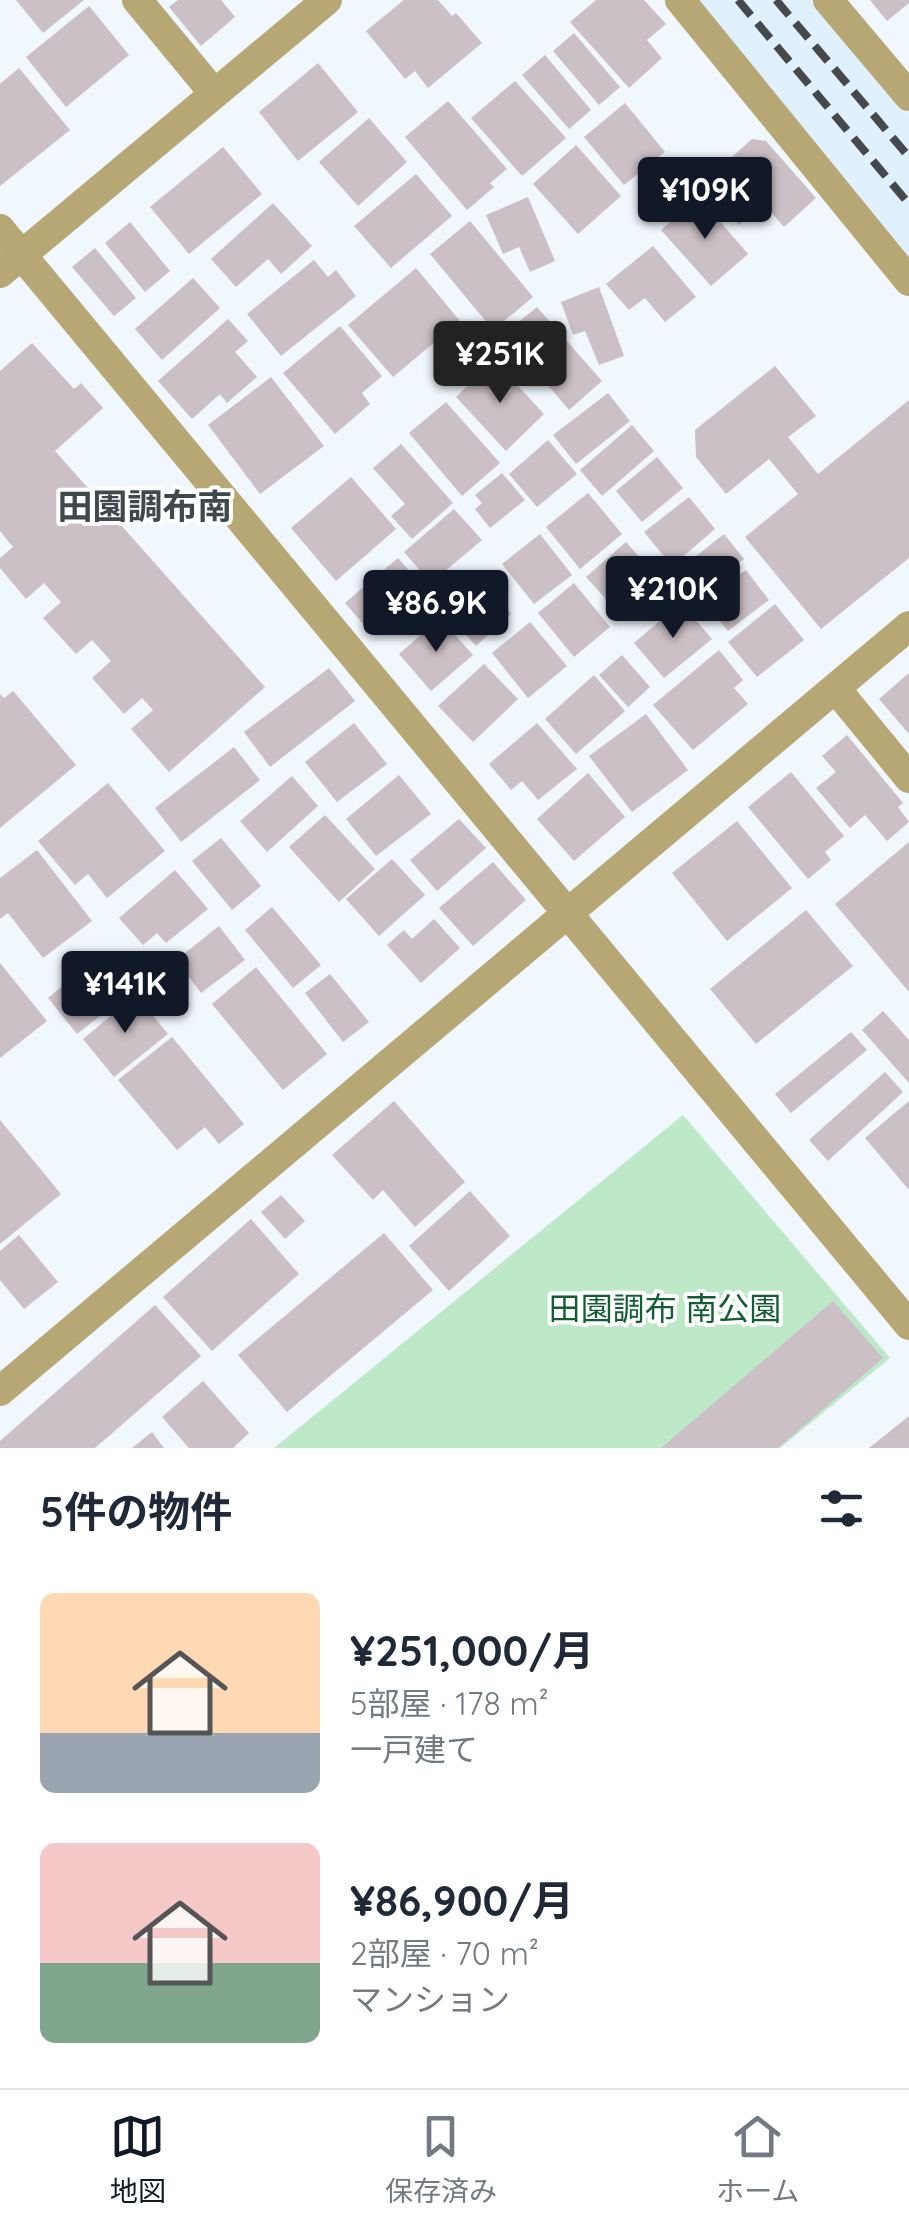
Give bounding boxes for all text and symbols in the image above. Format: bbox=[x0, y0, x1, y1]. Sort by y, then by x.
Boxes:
pin: ¥109K bbox=[635, 157, 775, 242]
text: ¥109K bbox=[660, 169, 750, 209]
pin: ¥251K bbox=[430, 321, 570, 406]
text: ¥251K bbox=[455, 333, 545, 373]
district label: 田園調布南 bbox=[57, 484, 233, 528]
pin: ¥210K bbox=[603, 556, 743, 641]
text: ¥210K bbox=[628, 568, 718, 608]
pin: ¥86.9K bbox=[355, 570, 517, 655]
text: ¥86.9K bbox=[385, 582, 487, 622]
pin: ¥141K bbox=[55, 951, 195, 1036]
text: ¥141K bbox=[84, 963, 166, 1003]
park label: 田園調布 南公園 bbox=[549, 1288, 781, 1328]
icon: filters bbox=[814, 1481, 869, 1536]
text: 5件の物件 bbox=[40, 1485, 232, 1538]
text: ¥251,000/月 bbox=[350, 1624, 594, 1677]
icon: home bbox=[120, 1633, 240, 1753]
text: 5部屋 · 178 m² bbox=[350, 1683, 549, 1723]
text: 一戸建て bbox=[350, 1729, 478, 1769]
text: ¥86,900/月 bbox=[350, 1874, 574, 1927]
icon: home bbox=[120, 1883, 240, 2003]
text: 2部屋 · 70 m² bbox=[350, 1933, 539, 1973]
text: マンション bbox=[350, 1979, 510, 2019]
tab: 地図 bbox=[110, 2109, 166, 2209]
tab: 保存済み bbox=[385, 2109, 497, 2209]
tab: ホーム bbox=[716, 2109, 799, 2209]

